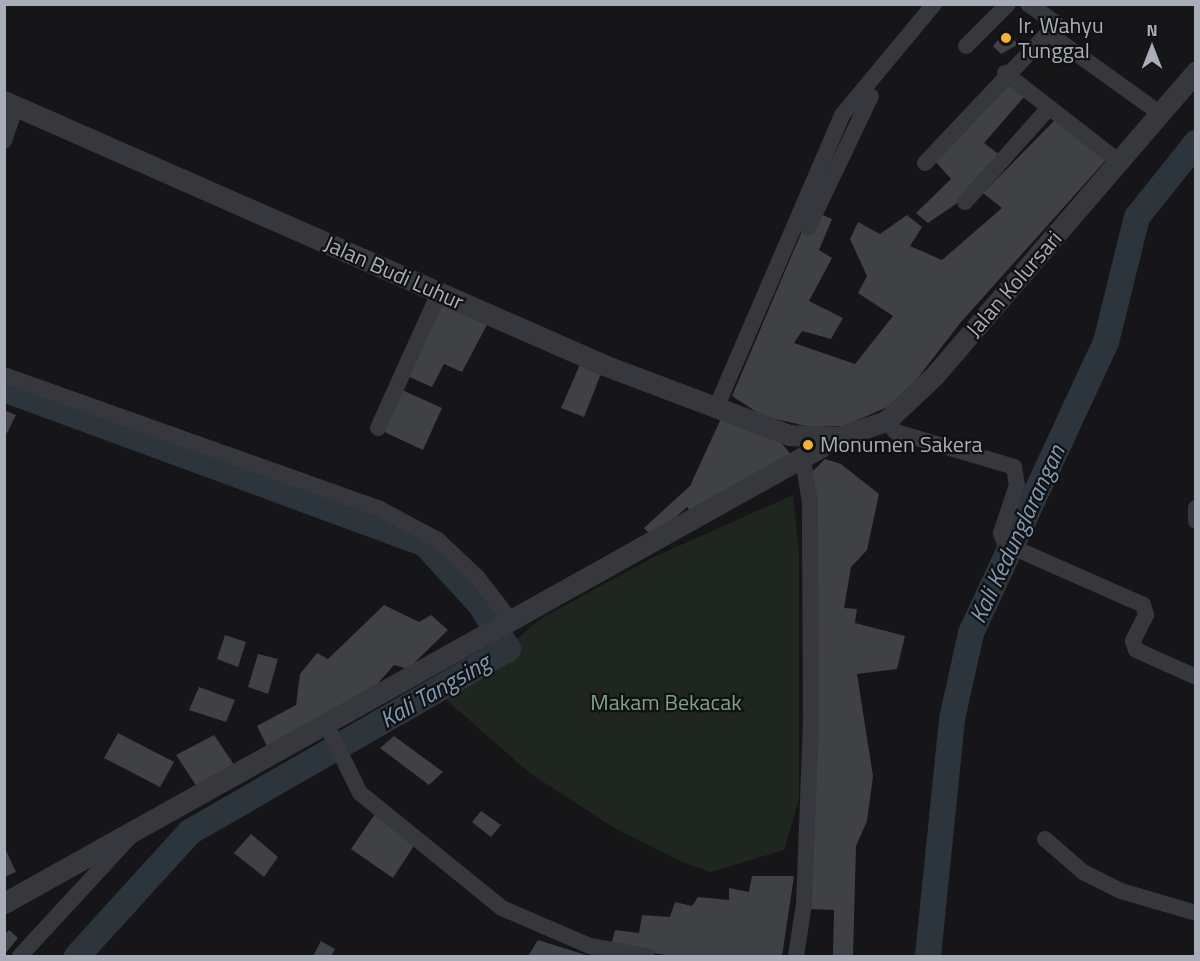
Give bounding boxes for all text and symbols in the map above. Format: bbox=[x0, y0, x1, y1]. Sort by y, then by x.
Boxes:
place label: Ir. Wahyu Tunggal bbox=[1018, 12, 1104, 63]
north arrow bbox=[1122, 18, 1182, 78]
text: N bbox=[1146, 18, 1158, 42]
marker: Ir. Wahyu Tunggal bbox=[999, 31, 1013, 45]
street label: Jalan Kolursari bbox=[961, 226, 1067, 342]
street label: Jalan Budi Luhur bbox=[320, 230, 468, 316]
place label: Monumen Sakera bbox=[820, 432, 983, 458]
marker: Monumen Sakera bbox=[801, 438, 815, 452]
water label: Kali Kedunglarangan bbox=[963, 440, 1071, 628]
water label: Kali Tangsing bbox=[375, 648, 495, 734]
park label: Makam Bekacak bbox=[590, 690, 742, 716]

